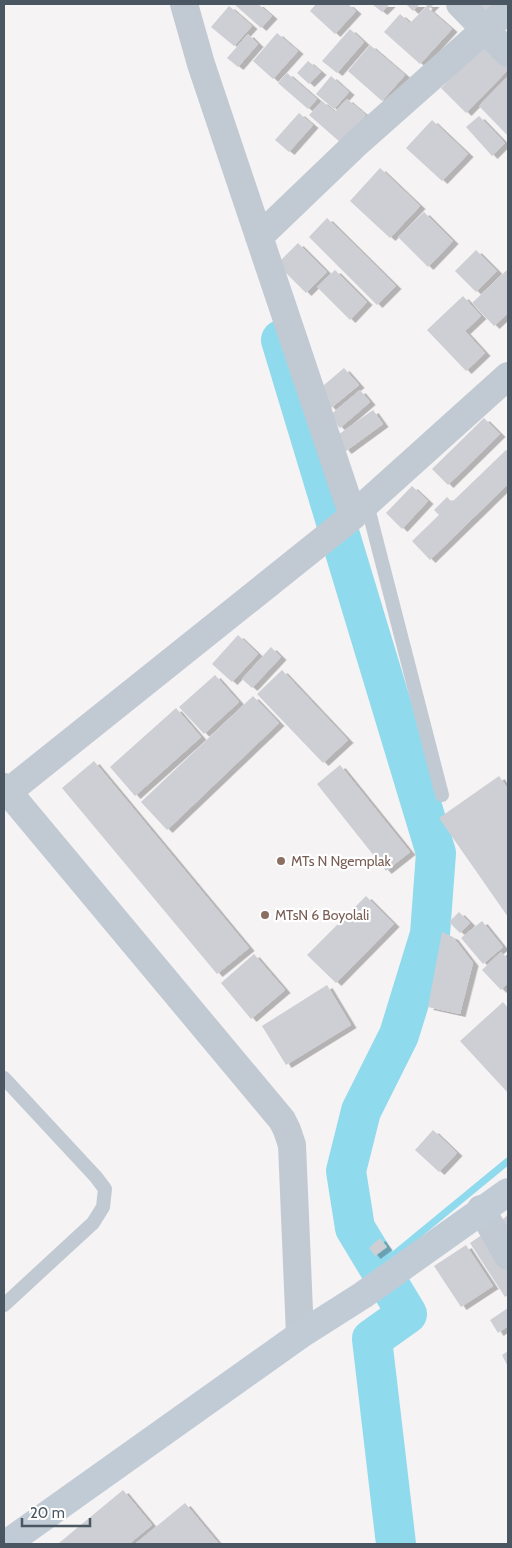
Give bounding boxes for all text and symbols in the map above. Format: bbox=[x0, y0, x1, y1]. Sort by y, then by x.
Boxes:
place label: MTs N Ngemplak bbox=[291, 852, 391, 870]
marker: MTs N Ngemplak bbox=[275, 855, 287, 867]
place label: MTsN 6 Boyolali bbox=[275, 906, 369, 924]
marker: MTsN 6 Boyolali bbox=[259, 909, 271, 921]
scale bar bbox=[22, 1496, 90, 1528]
text: 20 m bbox=[30, 1504, 65, 1522]

